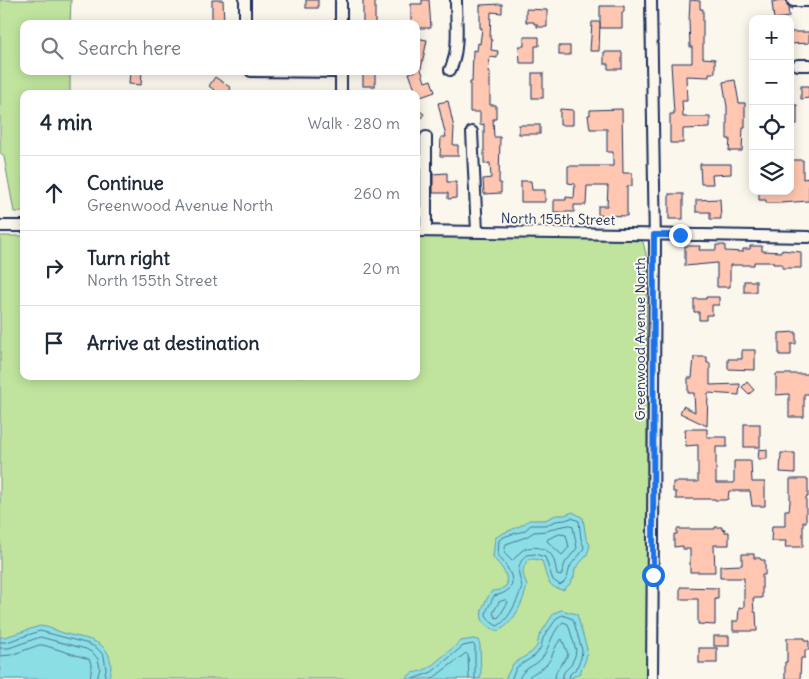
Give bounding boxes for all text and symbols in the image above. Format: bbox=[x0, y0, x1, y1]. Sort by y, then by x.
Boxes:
map controls bbox=[749, 15, 794, 195]
button: + bbox=[749, 15, 794, 60]
search box bbox=[20, 20, 420, 75]
icon: search bbox=[38, 34, 66, 62]
text: Search here bbox=[78, 36, 181, 60]
button: − bbox=[749, 60, 794, 105]
button: locate bbox=[749, 105, 794, 150]
text: 4 min bbox=[40, 109, 92, 136]
text: Walk · 280 m bbox=[308, 113, 400, 133]
button: layers bbox=[749, 150, 794, 195]
text: Continue bbox=[87, 171, 164, 195]
icon: ahead bbox=[40, 179, 68, 207]
text: 260 m bbox=[354, 183, 400, 203]
text: Greenwood Avenue North bbox=[87, 195, 273, 215]
street label: North 155th Street bbox=[501, 209, 616, 229]
route end bbox=[669, 224, 692, 247]
text: Turn right bbox=[87, 246, 170, 270]
icon: right bbox=[40, 254, 68, 282]
text: 20 m bbox=[363, 258, 400, 278]
street label: Greenwood Avenue North bbox=[631, 258, 649, 421]
text: North 155th Street bbox=[87, 270, 218, 290]
icon: arrive bbox=[40, 329, 68, 357]
text: Arrive at destination bbox=[87, 331, 260, 355]
route start bbox=[642, 564, 665, 587]

